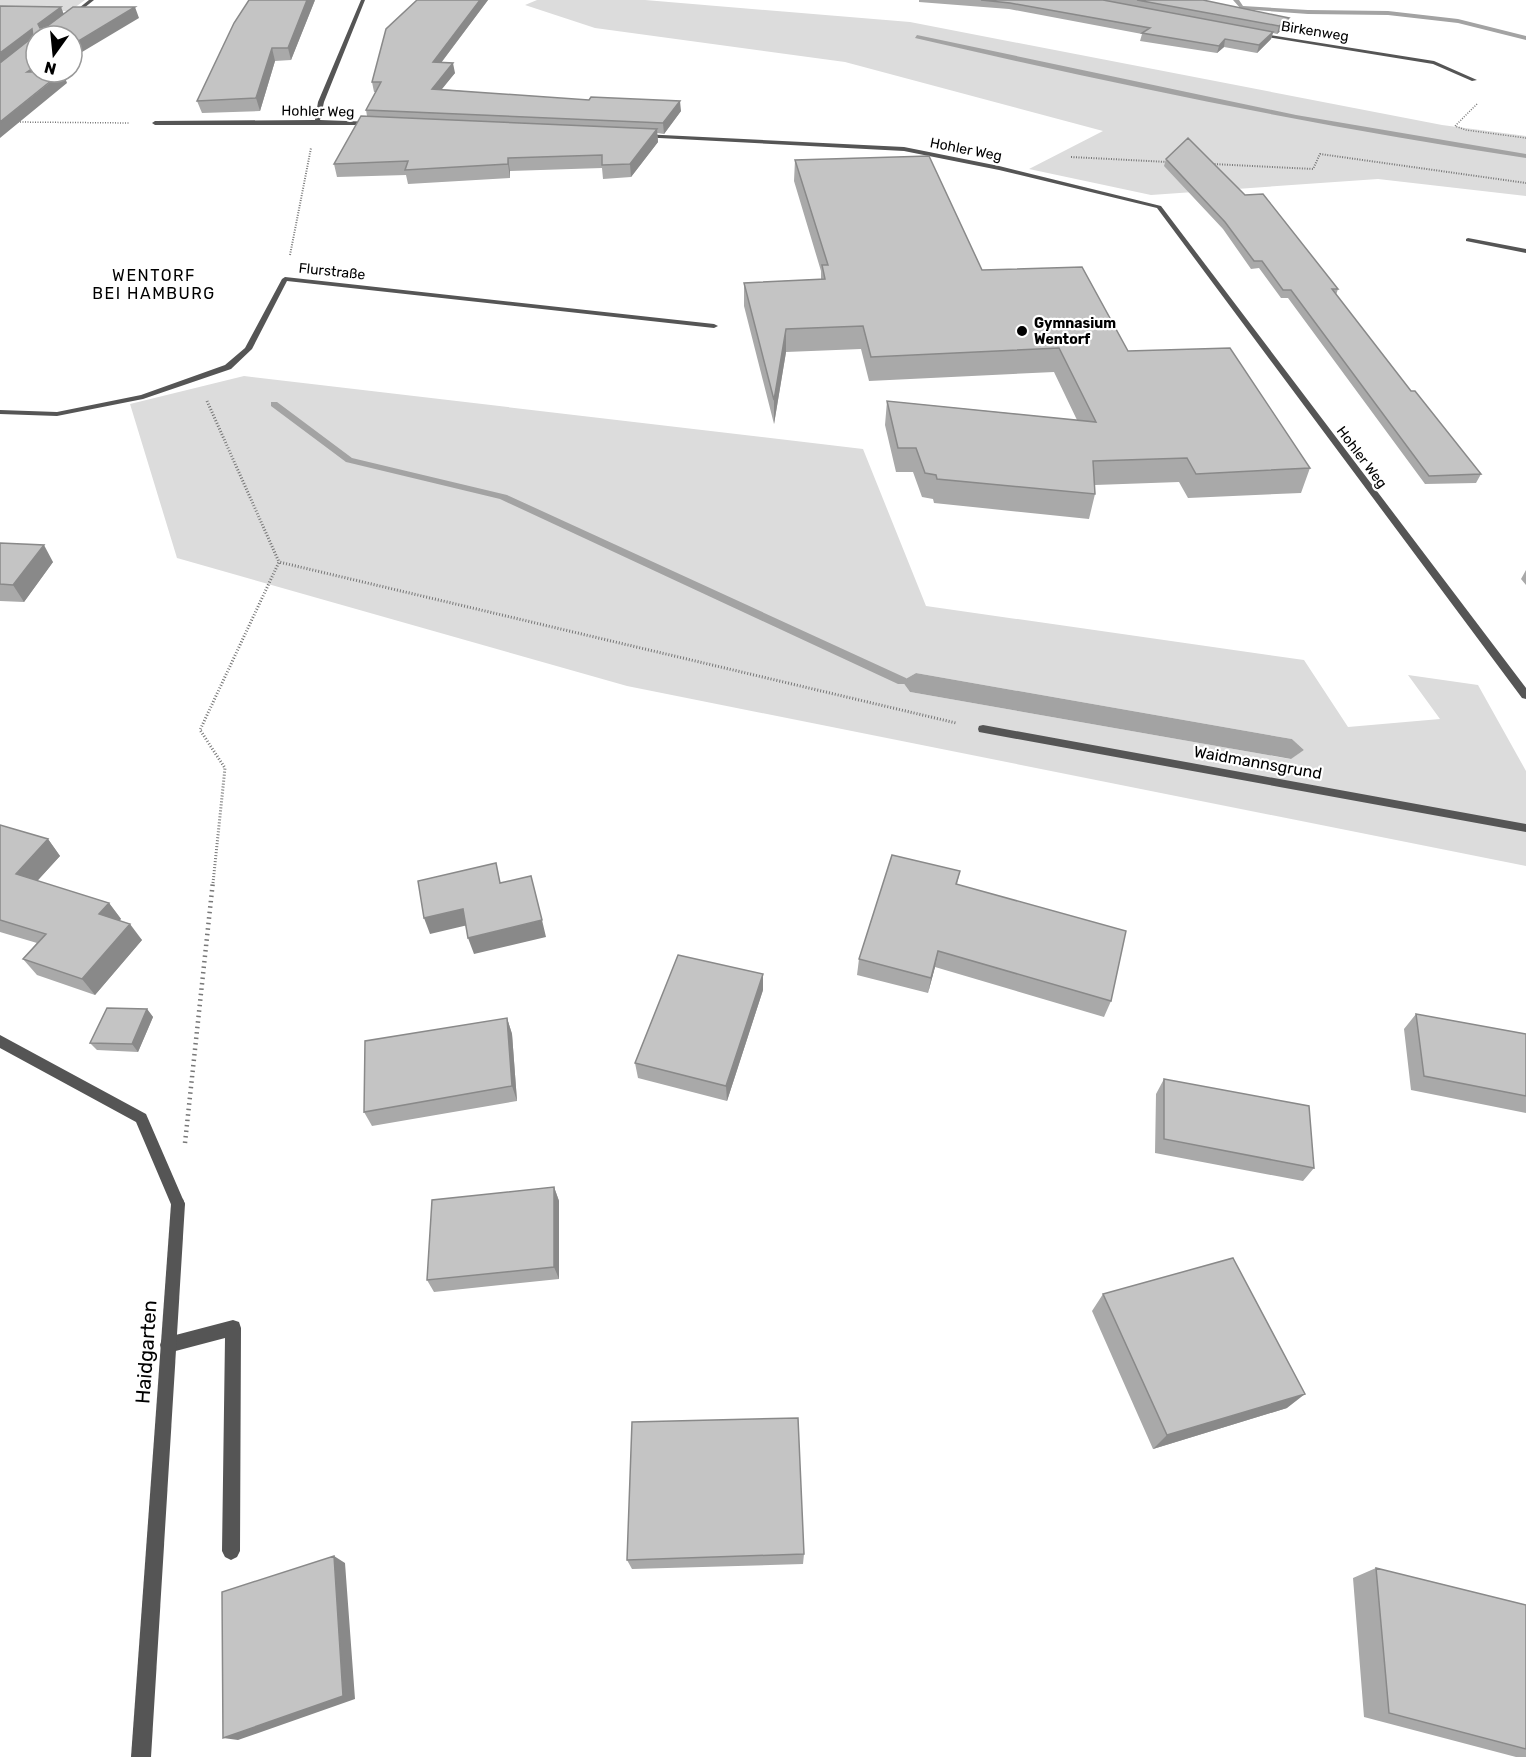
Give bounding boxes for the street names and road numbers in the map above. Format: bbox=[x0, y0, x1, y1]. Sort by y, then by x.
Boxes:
street label: Birkenweg bbox=[1280, 18, 1350, 45]
street label: Hohler Weg bbox=[281, 102, 355, 121]
street label: Hohler Weg bbox=[928, 134, 1003, 165]
street label: Flurstraße bbox=[298, 260, 366, 283]
street label: Hohler Weg bbox=[1333, 423, 1390, 492]
street label: Waidmannsgrund bbox=[1192, 742, 1323, 783]
street label: Haidgarten bbox=[130, 1299, 162, 1405]

